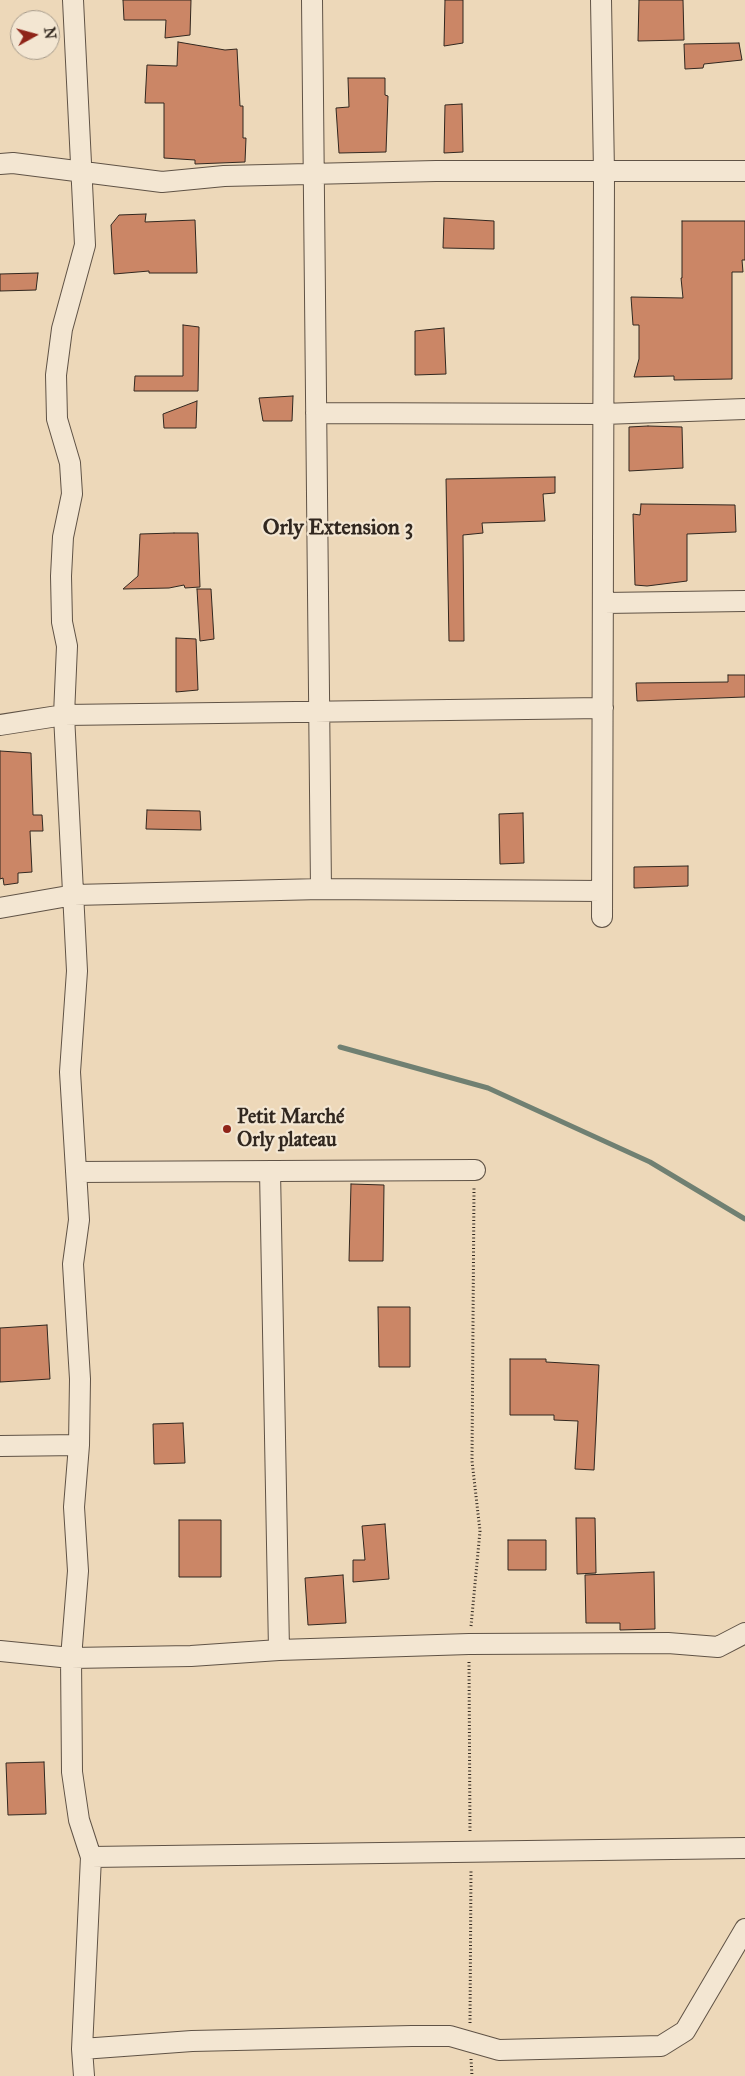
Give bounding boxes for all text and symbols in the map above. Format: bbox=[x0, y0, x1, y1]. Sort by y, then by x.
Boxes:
north arrow bbox=[10, 10, 60, 60]
text: N bbox=[40, 26, 59, 40]
district label: Orly Extension 3 bbox=[263, 516, 413, 542]
place label: Petit Marché Orly plateau bbox=[237, 1106, 344, 1153]
marker: Petit Marché Orly plateau bbox=[221, 1123, 233, 1135]

